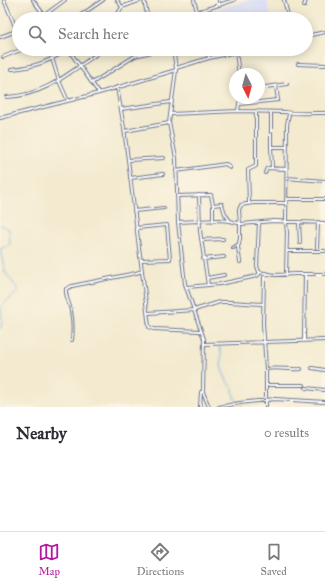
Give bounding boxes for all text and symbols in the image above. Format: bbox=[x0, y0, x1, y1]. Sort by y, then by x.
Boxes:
search box bbox=[12, 12, 313, 56]
icon: search bbox=[26, 23, 48, 45]
text: Search here bbox=[58, 25, 129, 43]
north arrow bbox=[229, 68, 265, 104]
text: Nearby bbox=[16, 423, 67, 444]
text: 0 results bbox=[264, 425, 309, 441]
tab: Map bbox=[38, 541, 60, 578]
tab: Directions bbox=[137, 541, 184, 578]
tab: Saved bbox=[261, 541, 287, 578]

